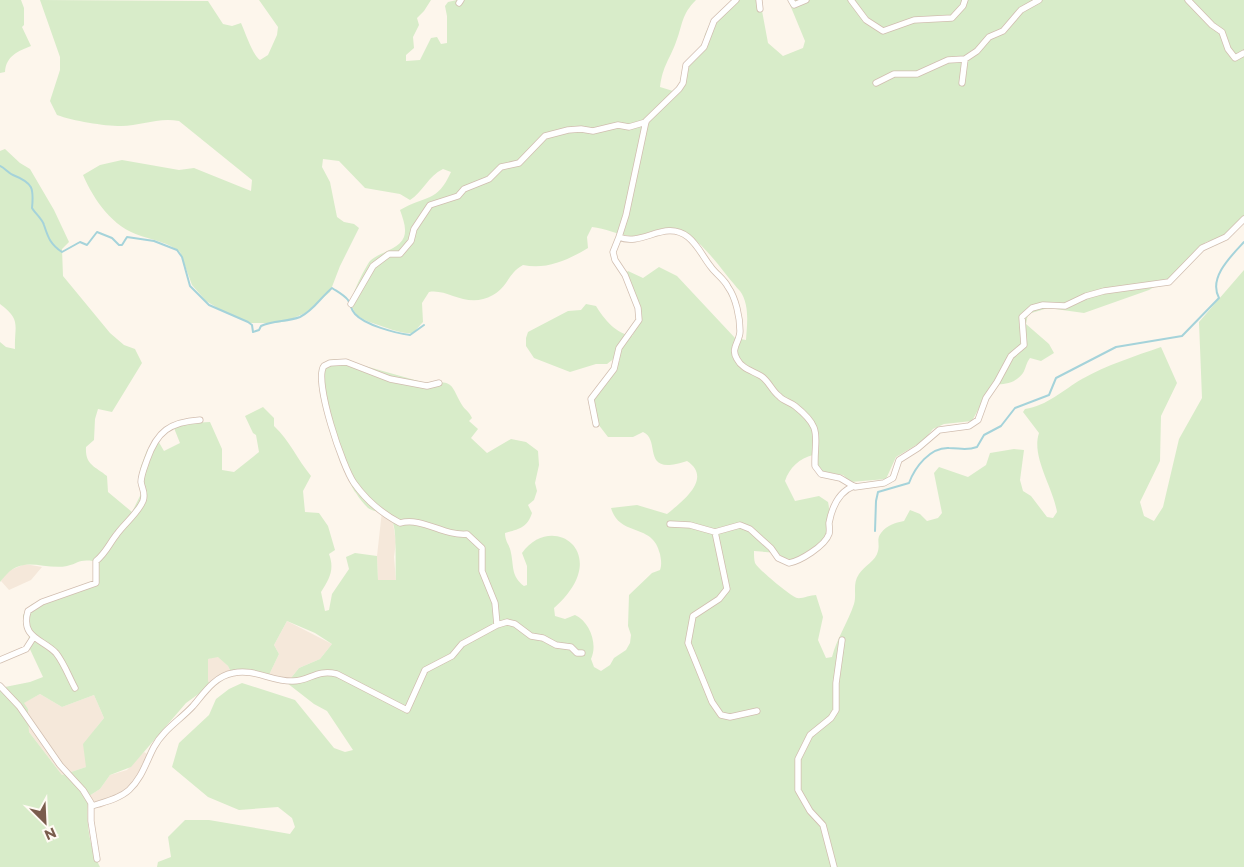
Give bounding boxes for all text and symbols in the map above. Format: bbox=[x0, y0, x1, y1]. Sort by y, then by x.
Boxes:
north arrow bbox=[20, 797, 70, 847]
text: N bbox=[41, 823, 59, 844]

